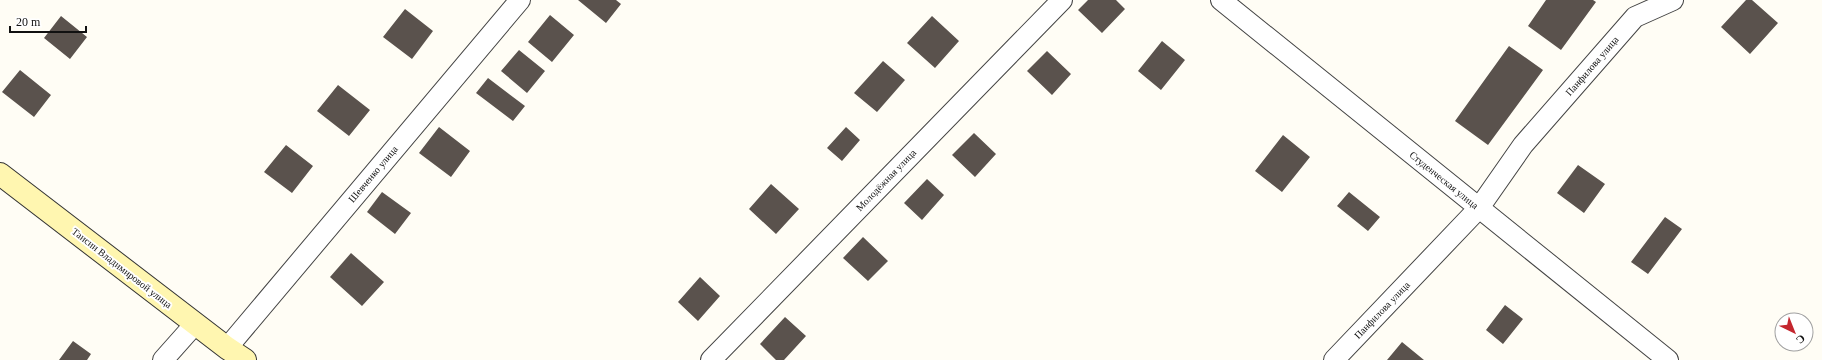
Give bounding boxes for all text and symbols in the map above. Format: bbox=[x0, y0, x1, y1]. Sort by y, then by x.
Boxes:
scale bar bbox=[10, 8, 86, 34]
text: 20 m bbox=[16, 15, 41, 29]
street label: Панфилова улица bbox=[1563, 34, 1621, 98]
street label: Шевченко улица bbox=[346, 143, 400, 204]
street label: Молодёжная улица bbox=[854, 147, 919, 213]
street label: Студенческая улица bbox=[1407, 149, 1481, 211]
street label: Таисии Владимировой улица bbox=[70, 226, 175, 311]
street label: Панфилова улица bbox=[1352, 279, 1412, 341]
north arrow bbox=[1774, 312, 1814, 352]
text: С bbox=[1794, 332, 1808, 346]

